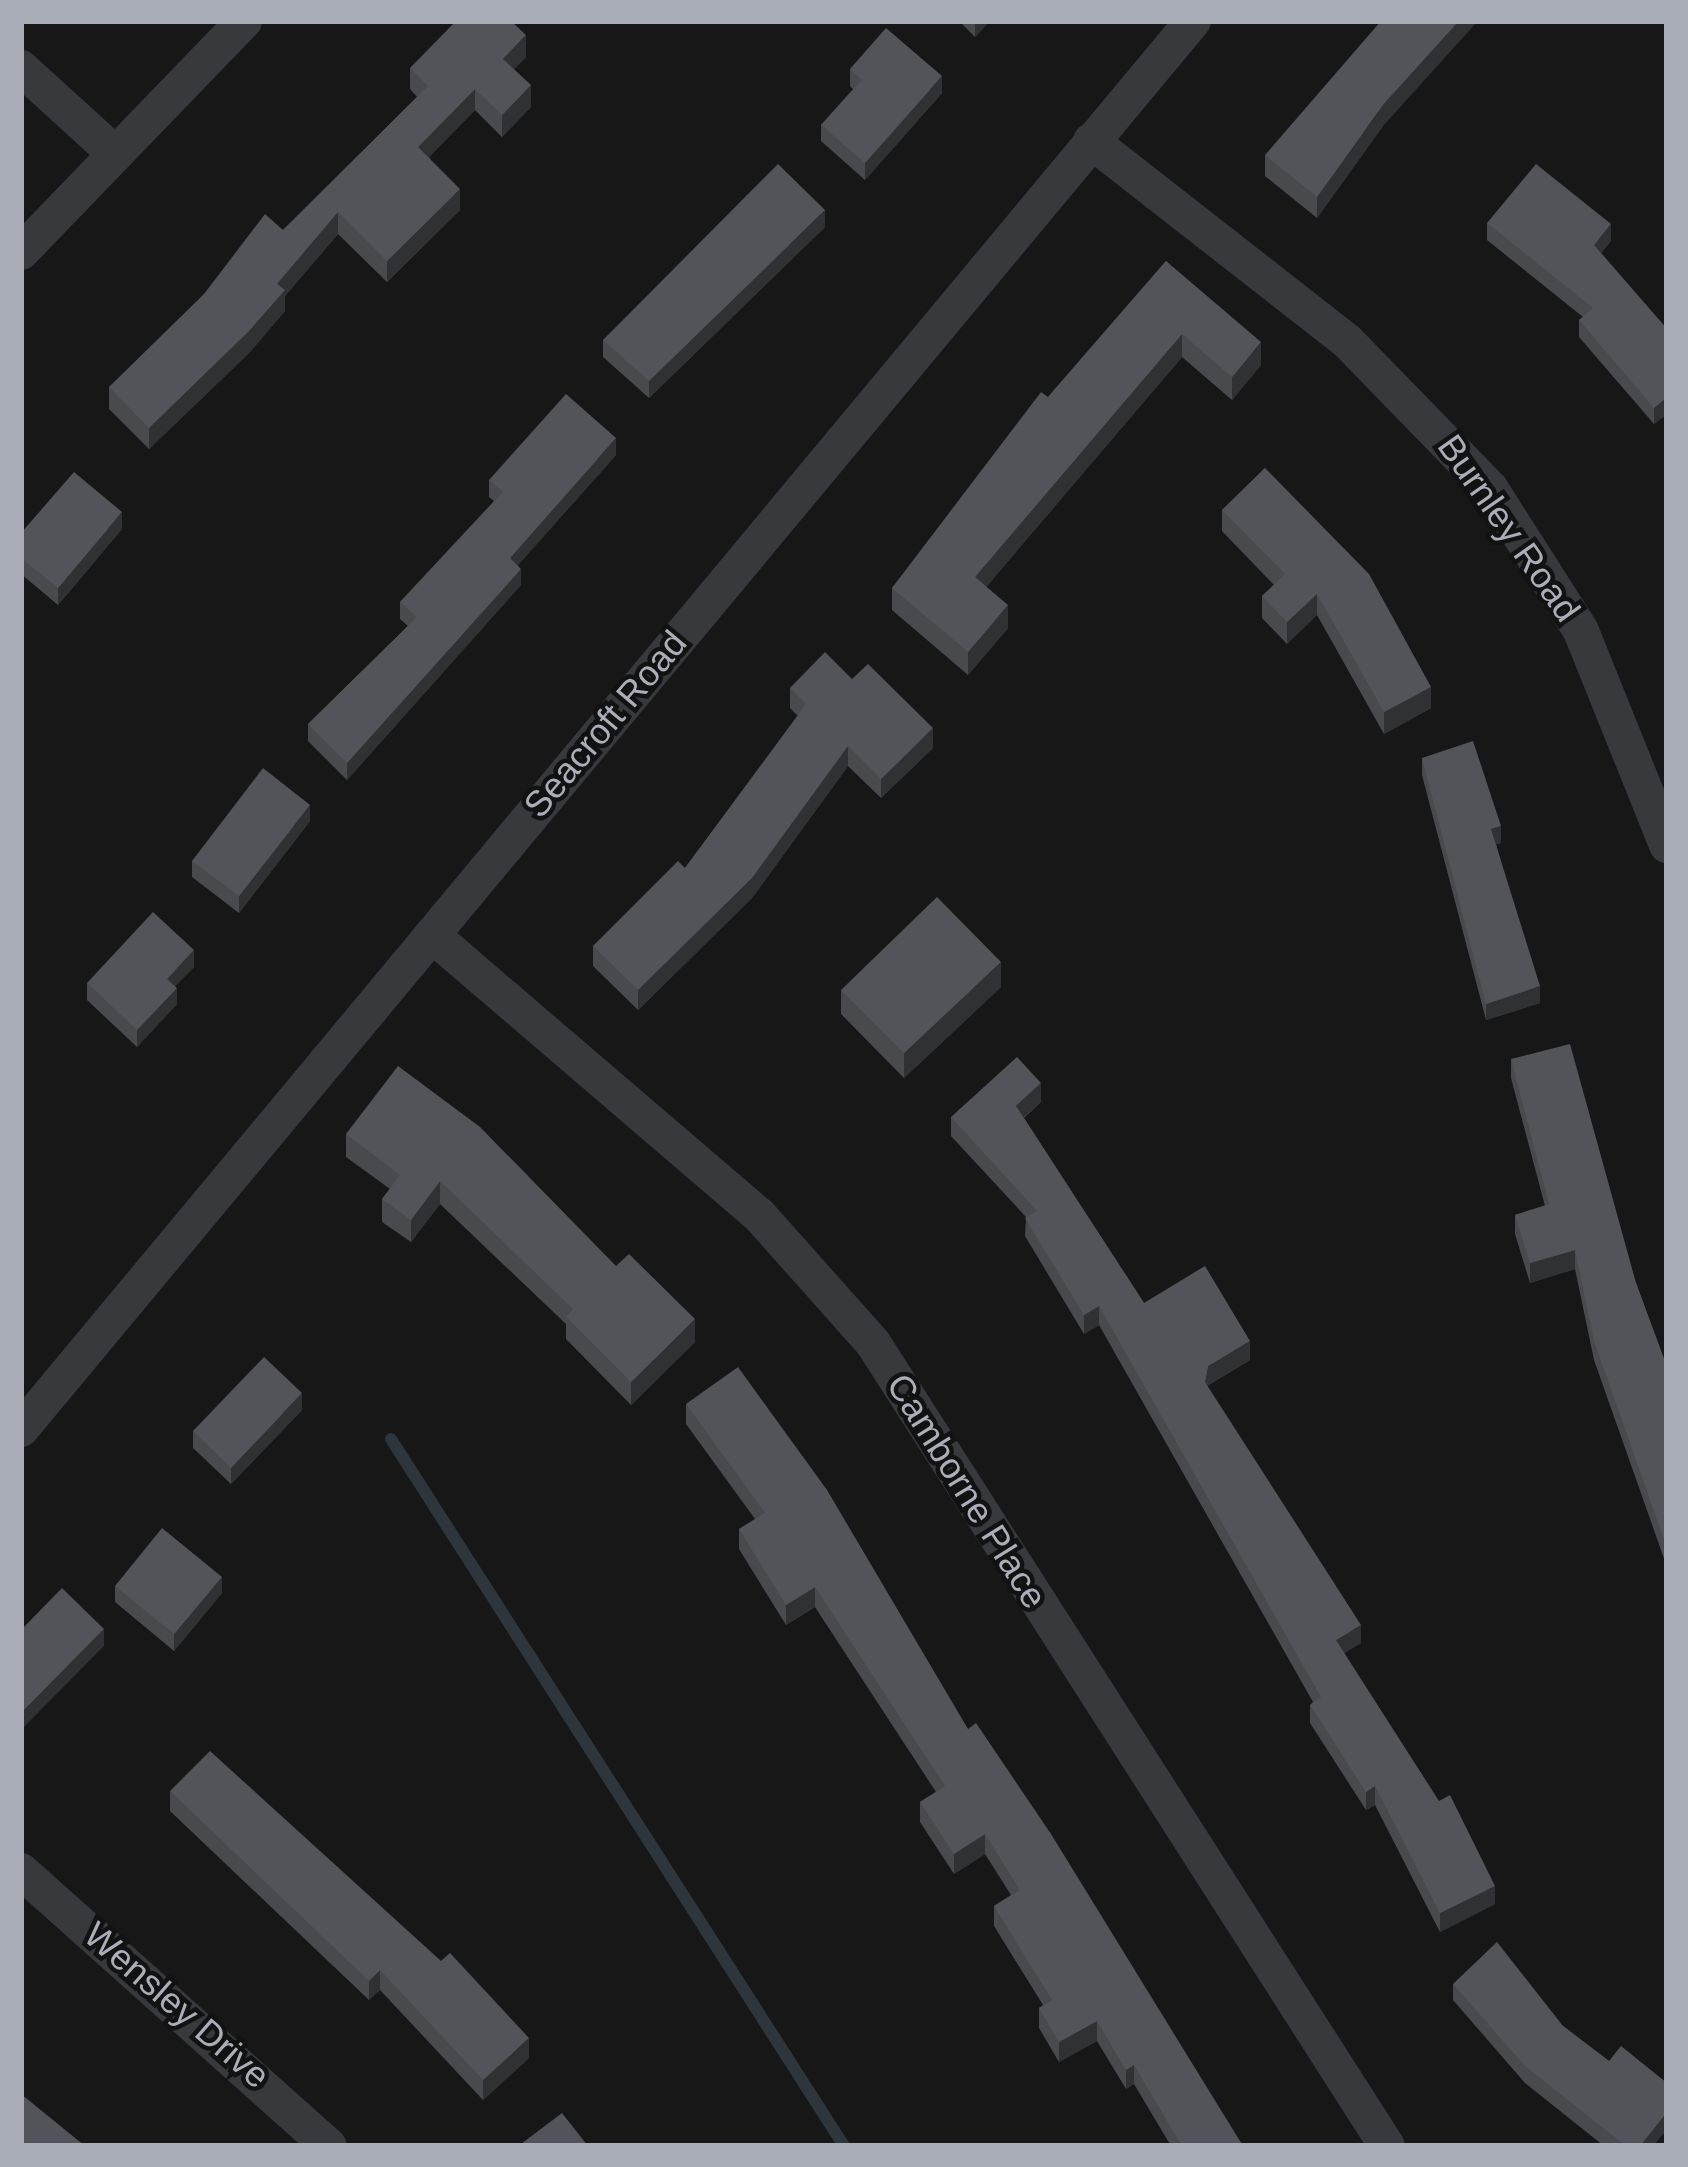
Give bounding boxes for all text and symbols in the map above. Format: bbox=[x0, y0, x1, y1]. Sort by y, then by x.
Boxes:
street label: Burnley Road bbox=[1429, 426, 1589, 630]
street label: Seacroft Road bbox=[514, 622, 696, 826]
street label: Camborne Place bbox=[878, 1366, 1056, 1616]
street label: Wensley Drive bbox=[76, 1913, 278, 2097]

